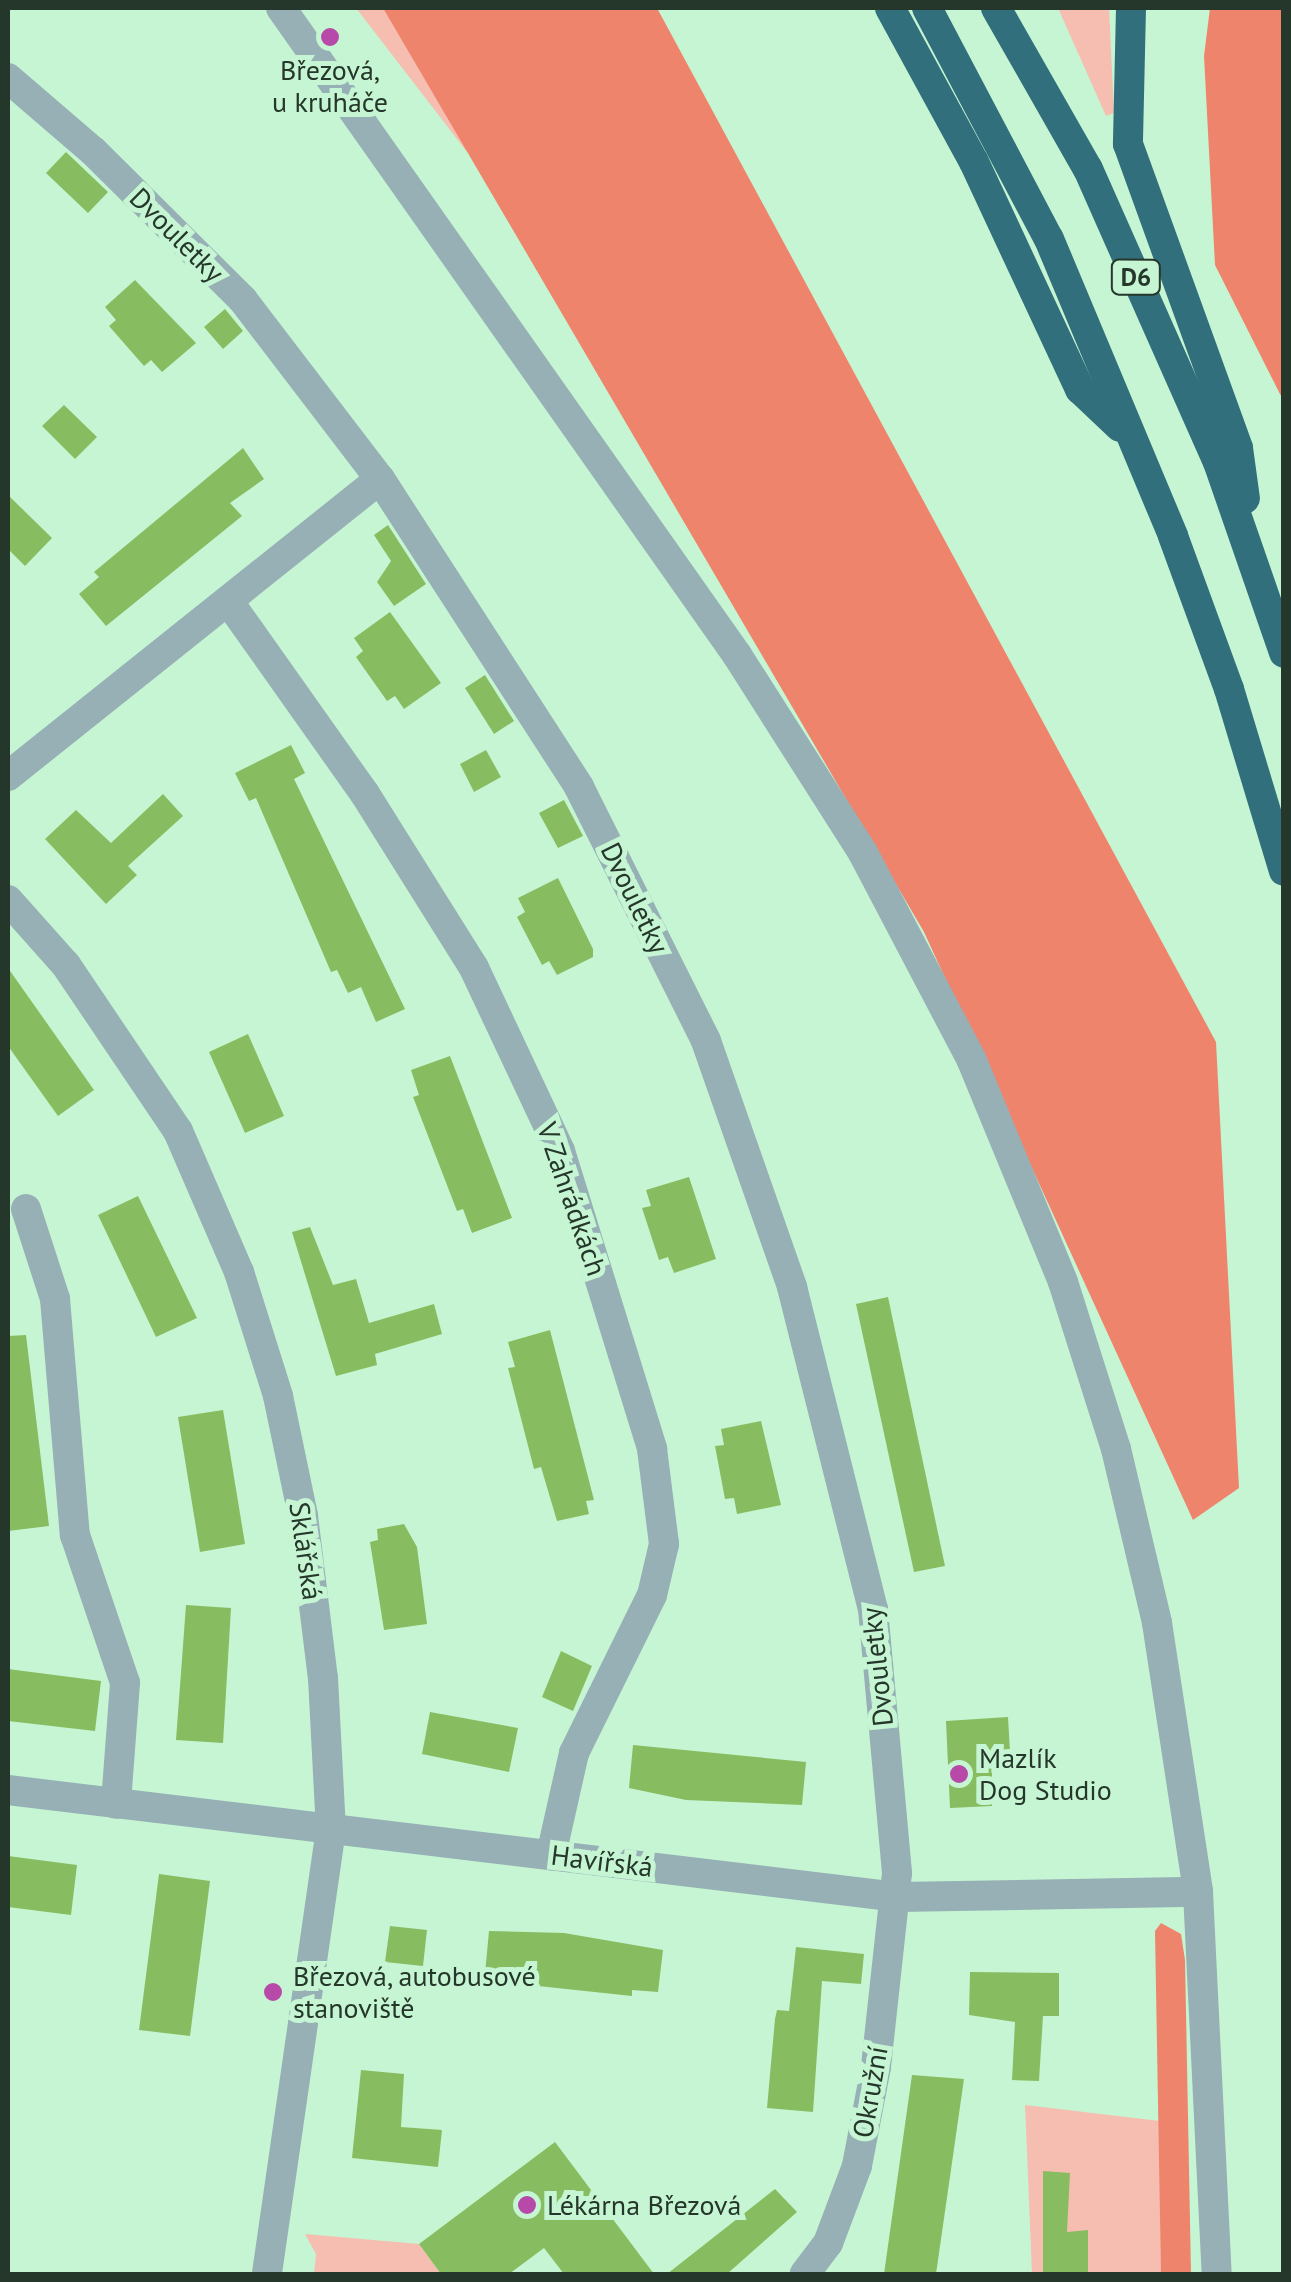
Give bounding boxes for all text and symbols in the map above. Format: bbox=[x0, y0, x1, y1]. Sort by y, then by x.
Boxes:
marker: Březová, u kruháče bbox=[319, 26, 341, 48]
place label: Březová, u kruháče bbox=[272, 53, 388, 119]
street label: Dvouletky bbox=[123, 181, 231, 289]
road number: D6 bbox=[1108, 257, 1164, 297]
street label: Dvouletky bbox=[594, 837, 676, 959]
street label: V Zahrádkách bbox=[530, 1117, 614, 1281]
street label: Sklářská bbox=[282, 1500, 330, 1602]
street label: Dvouletky bbox=[854, 1606, 900, 1728]
place label: Mazlík Dog Studio bbox=[979, 1741, 1112, 1807]
marker: Mazlík Dog Studio bbox=[948, 1763, 970, 1785]
street label: Havířská bbox=[549, 1838, 655, 1884]
place label: Březová, autobusové stanoviště bbox=[293, 1959, 538, 2025]
marker: Březová, autobusové stanoviště bbox=[262, 1981, 284, 2003]
street label: Okružní bbox=[845, 2044, 895, 2140]
place label: Lékárna Březová bbox=[547, 2188, 741, 2222]
marker: Lékárna Březová bbox=[516, 2194, 538, 2216]

